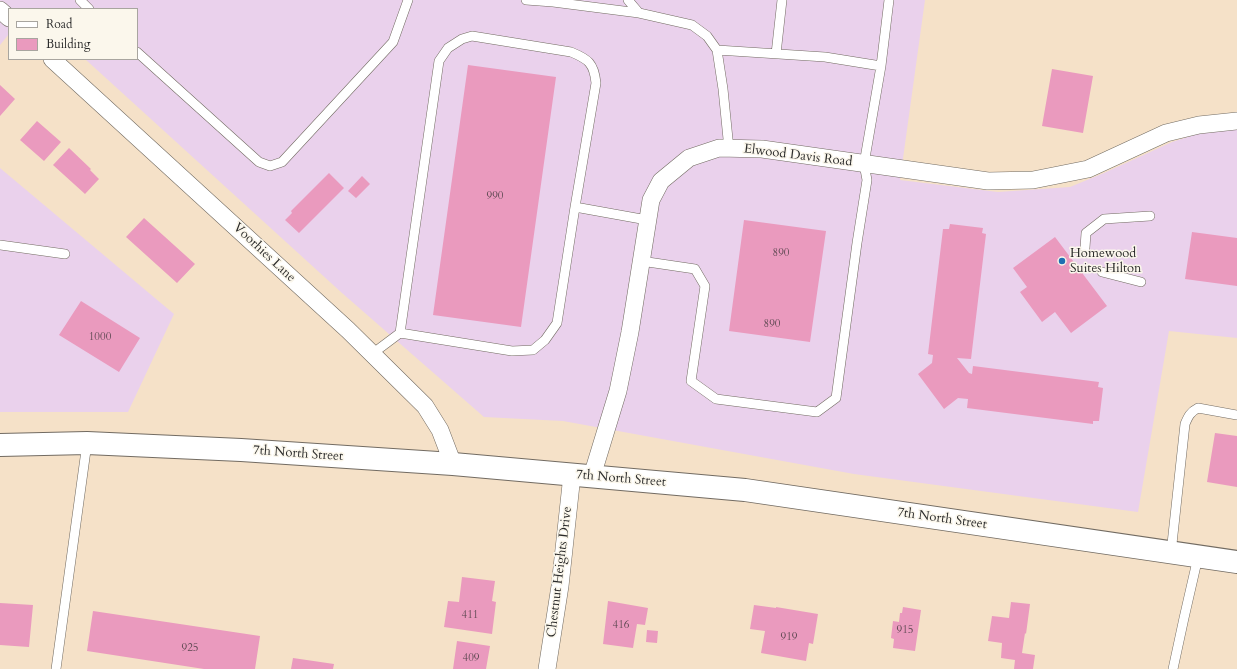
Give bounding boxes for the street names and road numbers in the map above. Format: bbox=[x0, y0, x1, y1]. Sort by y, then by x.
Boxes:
street label: Elwood Davis Road bbox=[743, 142, 853, 170]
street label: Voorhies Lane bbox=[230, 220, 298, 286]
street label: 7th North Street bbox=[252, 443, 344, 465]
street label: 7th North Street bbox=[575, 467, 667, 491]
street label: 7th North Street bbox=[896, 505, 988, 533]
street label: Chestnut Heights Drive bbox=[544, 506, 576, 638]

